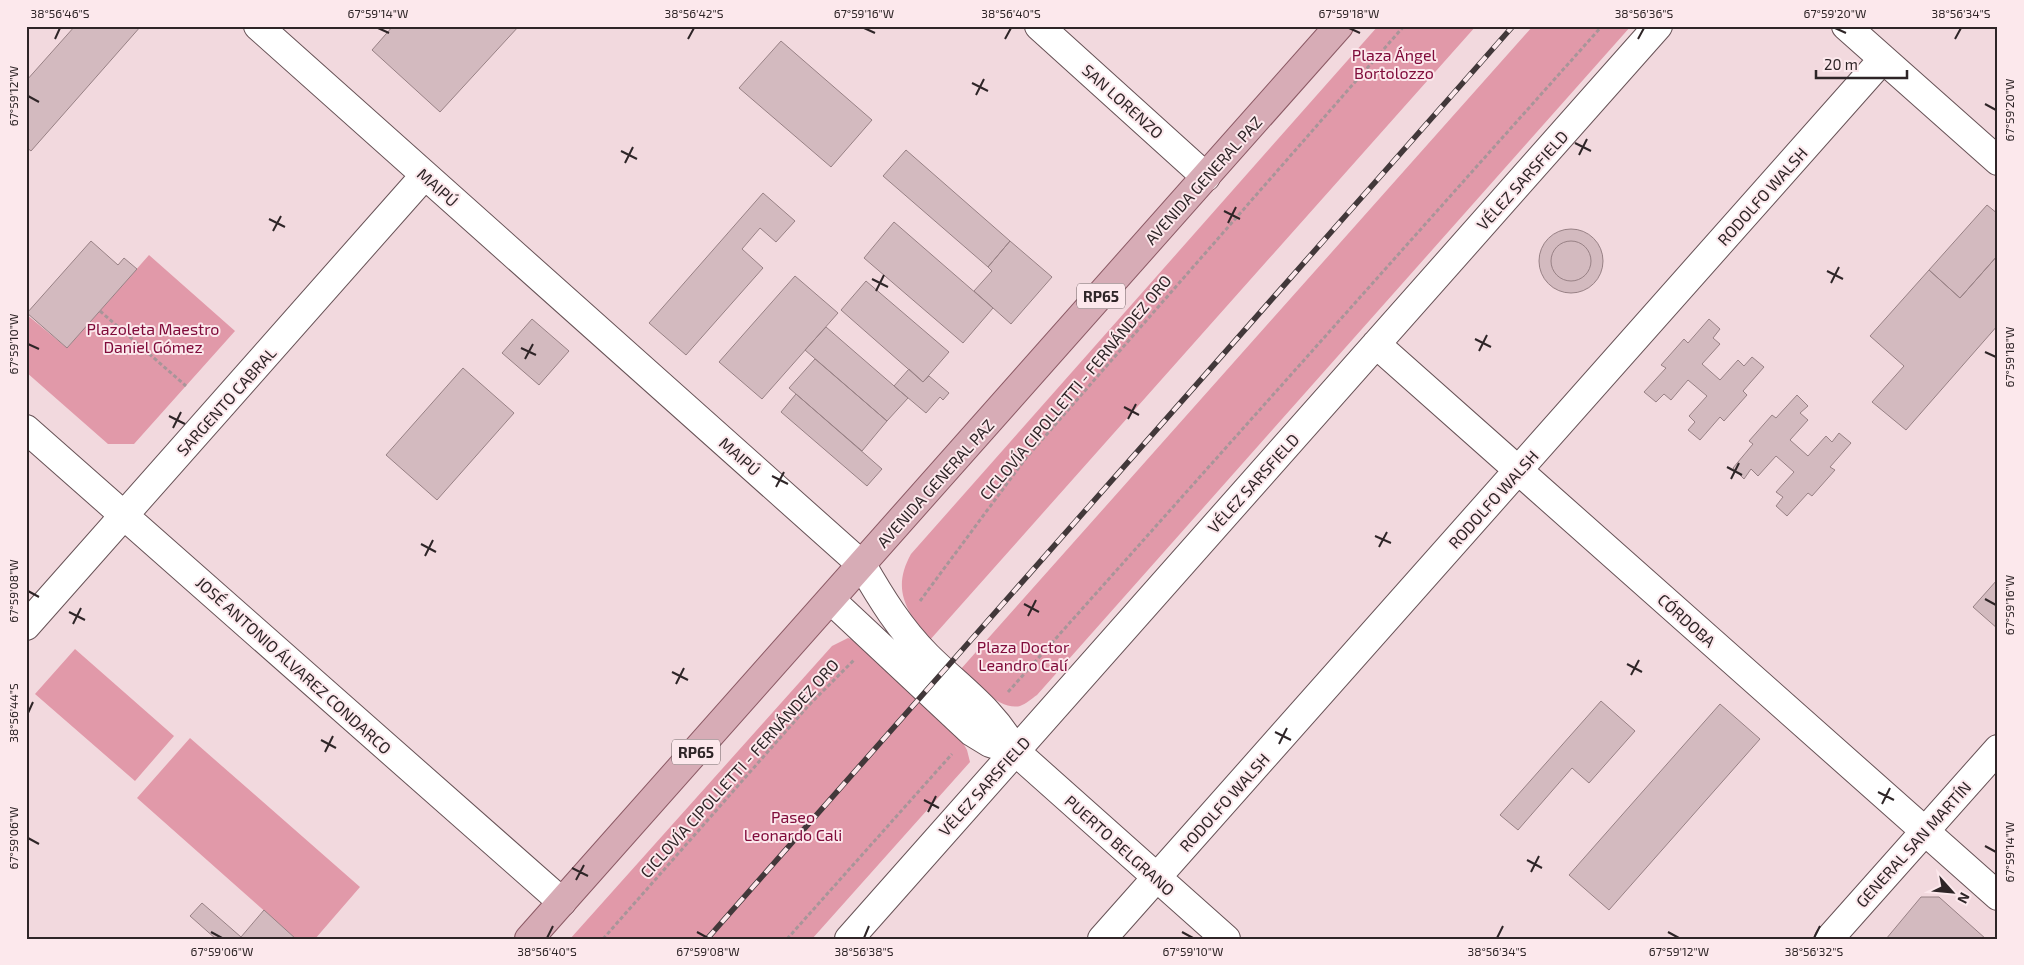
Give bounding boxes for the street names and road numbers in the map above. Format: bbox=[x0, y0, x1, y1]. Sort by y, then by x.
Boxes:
street label: SAN LORENZO bbox=[1079, 60, 1167, 142]
street label: AVENIDA GENERAL PAZ bbox=[1141, 112, 1265, 248]
street label: VÉLEZ SARSFIELD bbox=[1472, 126, 1572, 234]
street label: RODOLFO WALSH bbox=[1713, 143, 1811, 249]
street label: MAIPÚ bbox=[414, 164, 462, 210]
street label: CICLOVÍA CIPOLLETTI - FERNÁNDEZ ORO bbox=[975, 271, 1175, 503]
road number: RP65 bbox=[1077, 284, 1125, 308]
street label: SARGENTO CABRAL bbox=[172, 343, 280, 459]
street label: AVENIDA GENERAL PAZ bbox=[873, 415, 997, 551]
street label: VÉLEZ SARSFIELD bbox=[1203, 429, 1303, 537]
street label: MAIPÚ bbox=[716, 433, 764, 479]
street label: RODOLFO WALSH bbox=[1444, 446, 1542, 552]
street label: JOSÉ ANTONIO ÁLVAREZ CONDARCO bbox=[193, 572, 395, 758]
street label: CÓRDOBA bbox=[1654, 589, 1720, 651]
street label: CICLOVÍA CIPOLLETTI - FERNÁNDEZ ORO bbox=[636, 655, 842, 881]
street label: VÉLEZ SARSFIELD bbox=[934, 732, 1034, 840]
road number: RP65 bbox=[672, 740, 720, 764]
street label: RODOLFO WALSH bbox=[1175, 749, 1273, 855]
street label: GENERAL SAN MARTÍN bbox=[1851, 777, 1975, 911]
street label: PUERTO BELGRANO bbox=[1061, 791, 1179, 899]

